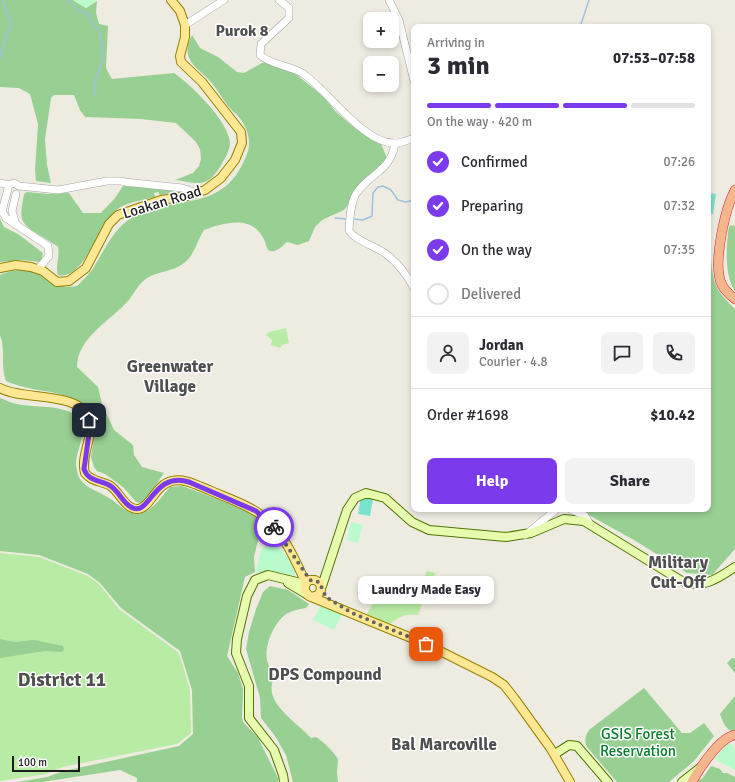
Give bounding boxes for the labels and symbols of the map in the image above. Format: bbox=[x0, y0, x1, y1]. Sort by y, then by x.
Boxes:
district label: Purok 8 bbox=[215, 21, 269, 41]
street label: Loakan Road bbox=[120, 181, 204, 223]
district label: Greenwater Village bbox=[127, 356, 213, 397]
pin bbox=[72, 403, 106, 437]
courier bbox=[254, 507, 294, 547]
district label: Military Cut-Off bbox=[648, 552, 709, 593]
callout: Laundry Made Easy bbox=[358, 576, 494, 604]
pin bbox=[409, 627, 443, 661]
district label: DPS Compound bbox=[268, 664, 382, 685]
district label: District 11 bbox=[18, 668, 106, 692]
park label: GSIS Forest Reservation bbox=[600, 725, 676, 760]
district label: Bal Marcoville bbox=[391, 734, 497, 755]
scale bar bbox=[12, 754, 80, 773]

